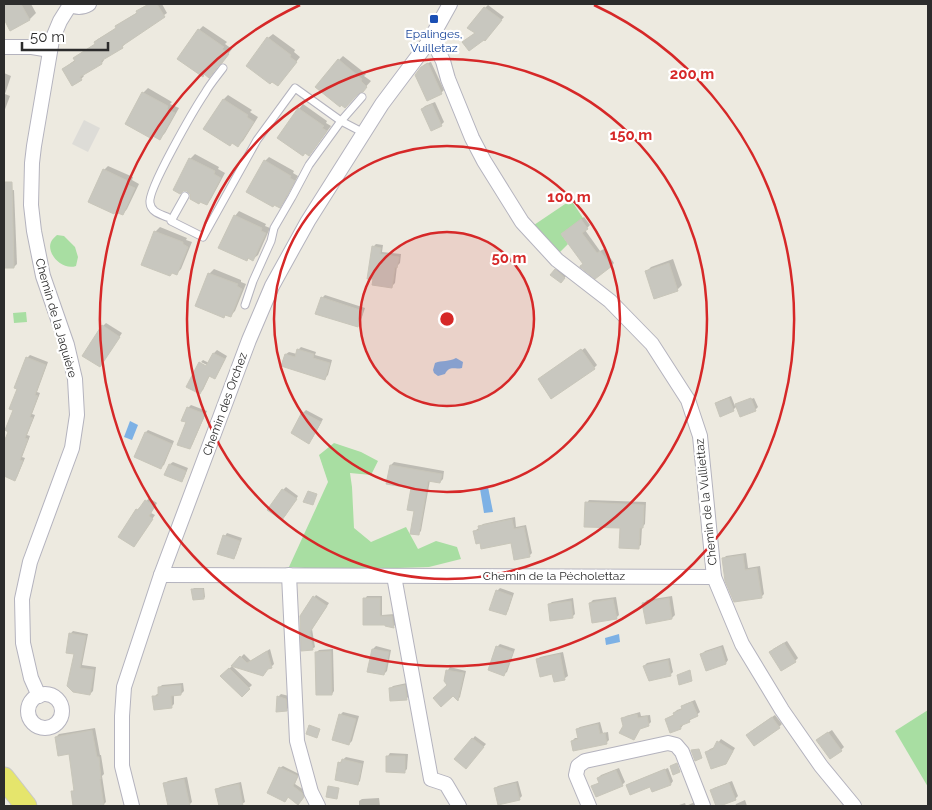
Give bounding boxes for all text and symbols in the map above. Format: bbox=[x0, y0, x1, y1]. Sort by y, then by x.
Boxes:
marker: Epalinges, Vuilletaz bbox=[428, 13, 440, 25]
scale bar bbox=[22, 20, 109, 52]
place label: Epalinges, Vuilletaz bbox=[405, 27, 463, 55]
text: 50 m bbox=[30, 28, 65, 46]
text: 200 m bbox=[670, 65, 714, 83]
text: 150 m bbox=[610, 126, 652, 144]
text: 100 m bbox=[547, 188, 591, 206]
text: 50 m bbox=[491, 249, 527, 267]
street label: Chemin de la Jaquière bbox=[32, 257, 80, 379]
centre of rings bbox=[438, 310, 456, 328]
street label: Chemin des Orchez bbox=[200, 350, 250, 458]
street label: Chemin de la Vulliettaz bbox=[692, 438, 720, 566]
street label: Chemin de la Pécholettaz bbox=[483, 569, 625, 583]

